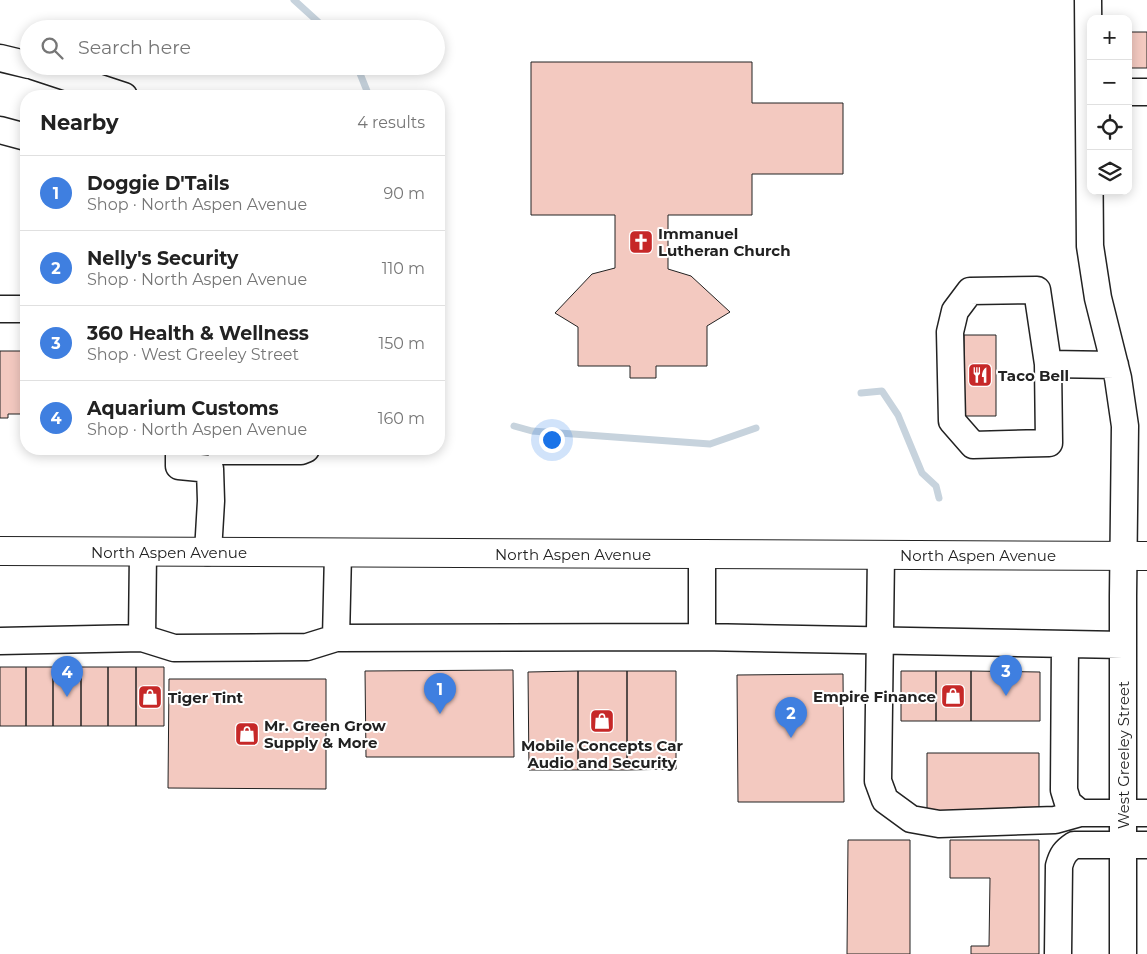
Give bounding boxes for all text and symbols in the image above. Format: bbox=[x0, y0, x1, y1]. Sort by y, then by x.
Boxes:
map controls bbox=[1087, 15, 1132, 195]
button: + bbox=[1087, 15, 1132, 60]
search box bbox=[20, 20, 445, 75]
icon: search bbox=[38, 34, 66, 62]
text: Search here bbox=[78, 36, 191, 59]
button: − bbox=[1087, 60, 1132, 105]
button: locate bbox=[1087, 105, 1132, 150]
text: Nearby bbox=[40, 110, 119, 135]
text: 4 results bbox=[357, 113, 425, 132]
button: layers bbox=[1087, 150, 1132, 195]
text: Doggie D'Tails bbox=[87, 172, 229, 195]
text: 1 bbox=[53, 184, 59, 203]
text: 90 m bbox=[383, 184, 425, 203]
text: Shop · North Aspen Avenue bbox=[87, 195, 307, 214]
place label: Immanuel Lutheran Church bbox=[658, 224, 791, 260]
church icon: Immanuel Lutheran Church bbox=[628, 229, 654, 255]
text: Nelly's Security bbox=[87, 247, 238, 270]
text: 2 bbox=[51, 259, 61, 278]
text: 110 m bbox=[382, 259, 425, 278]
text: Shop · North Aspen Avenue bbox=[87, 270, 307, 289]
text: 360 Health & Wellness bbox=[87, 322, 309, 345]
text: 3 bbox=[51, 334, 61, 353]
text: 150 m bbox=[378, 334, 425, 353]
text: Shop · West Greeley Street bbox=[87, 345, 299, 364]
restaurant icon: Taco Bell bbox=[967, 362, 993, 388]
place label: Taco Bell bbox=[998, 366, 1069, 385]
text: Aquarium Customs bbox=[87, 397, 279, 420]
text: 4 bbox=[50, 409, 62, 428]
text: 160 m bbox=[378, 409, 425, 428]
text: Shop · North Aspen Avenue bbox=[87, 420, 307, 439]
your location bbox=[539, 427, 565, 453]
street label: North Aspen Avenue bbox=[91, 543, 247, 562]
street label: North Aspen Avenue bbox=[495, 545, 651, 564]
street label: North Aspen Avenue bbox=[900, 546, 1056, 565]
pin: 3 bbox=[990, 655, 1022, 696]
pin: 4 bbox=[51, 656, 83, 697]
pin: 1 bbox=[424, 673, 456, 714]
street label: West Greeley Street bbox=[1114, 681, 1133, 829]
shop icon: Empire Finance bbox=[940, 683, 966, 709]
shop icon: Tiger Tint bbox=[137, 684, 163, 710]
place label: Empire Finance bbox=[813, 687, 936, 706]
place label: Tiger Tint bbox=[168, 688, 244, 707]
pin: 2 bbox=[775, 697, 807, 738]
shop icon: Mobile Concepts Car Audio and Security bbox=[589, 708, 615, 734]
place label: Mr. Green Grow Supply & More bbox=[264, 716, 387, 752]
shop icon: Mr. Green Grow Supply & More bbox=[234, 721, 260, 747]
place label: Mobile Concepts Car Audio and Security bbox=[521, 736, 683, 772]

